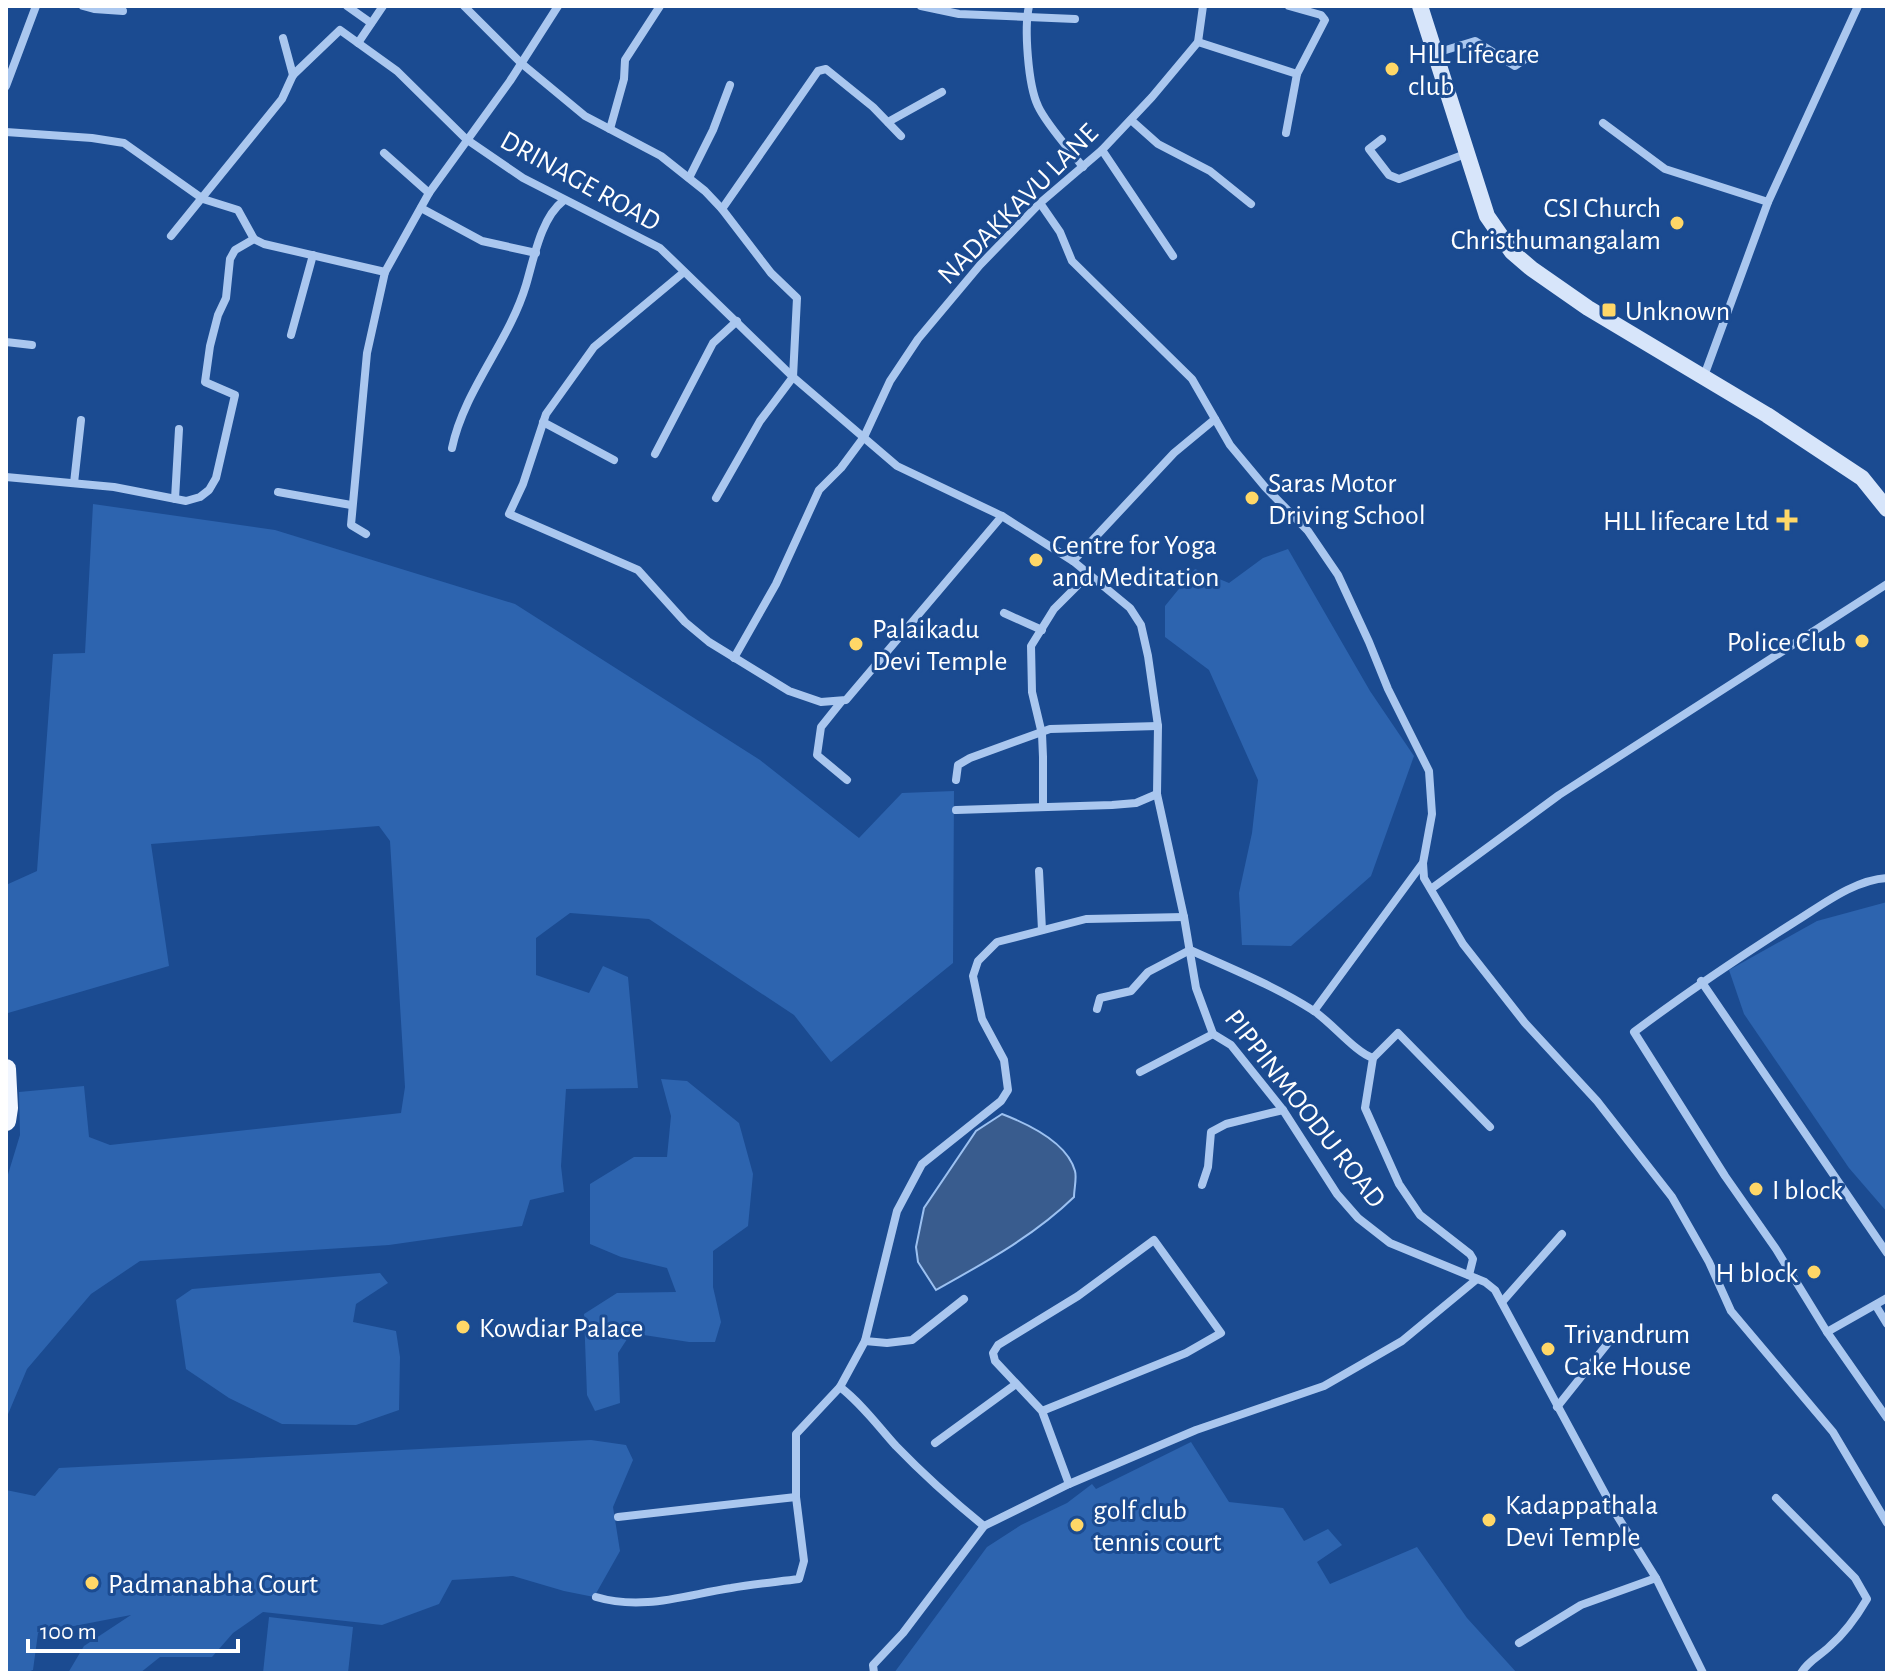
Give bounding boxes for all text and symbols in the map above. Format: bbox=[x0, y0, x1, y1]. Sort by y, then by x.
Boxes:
place label: HLL Lifecare club bbox=[1408, 41, 1539, 101]
marker: HLL Lifecare club bbox=[1383, 60, 1401, 78]
street label: NADAKKAVU LANE bbox=[933, 119, 1104, 290]
street label: DRINAGE ROAD bbox=[495, 126, 665, 237]
place label: CSI Church Christhumangalam bbox=[1451, 195, 1661, 255]
marker: CSI Church Christhumangalam bbox=[1668, 214, 1686, 232]
place label: Unknown bbox=[1625, 298, 1730, 326]
marker: Unknown bbox=[1600, 301, 1618, 319]
place label: Saras Motor Driving School bbox=[1268, 470, 1426, 530]
marker: Saras Motor Driving School bbox=[1243, 489, 1261, 507]
place label: HLL lifecare Ltd bbox=[1603, 508, 1769, 536]
marker: HLL lifecare Ltd bbox=[1776, 509, 1798, 531]
place label: Centre for Yoga and Meditation bbox=[1052, 532, 1219, 592]
marker: Centre for Yoga and Meditation bbox=[1027, 551, 1045, 569]
place label: Palaikadu Devi Temple bbox=[872, 616, 1008, 676]
place label: Police Club bbox=[1727, 629, 1846, 657]
marker: Police Club bbox=[1853, 632, 1871, 650]
marker: Palaikadu Devi Temple bbox=[847, 635, 865, 653]
street label: PIPPINMOODU ROAD bbox=[1219, 1005, 1390, 1213]
place label: I block bbox=[1772, 1177, 1843, 1205]
marker: I block bbox=[1747, 1180, 1765, 1198]
place label: H block bbox=[1716, 1260, 1798, 1288]
marker: H block bbox=[1805, 1263, 1823, 1281]
place label: Kowdiar Palace bbox=[479, 1315, 643, 1343]
marker: Kowdiar Palace bbox=[454, 1318, 472, 1336]
place label: Trivandrum Cake House bbox=[1564, 1321, 1691, 1381]
marker: Trivandrum Cake House bbox=[1539, 1340, 1557, 1358]
place label: Kadappathala Devi Temple bbox=[1505, 1492, 1658, 1552]
place label: golf club tennis court bbox=[1093, 1497, 1221, 1557]
marker: Kadappathala Devi Temple bbox=[1480, 1511, 1498, 1529]
marker: golf club tennis court bbox=[1068, 1516, 1086, 1534]
place label: Padmanabha Court bbox=[108, 1571, 318, 1599]
marker: Padmanabha Court bbox=[83, 1574, 101, 1592]
scale bar bbox=[28, 1603, 238, 1653]
text: 100 m bbox=[40, 1620, 97, 1644]

